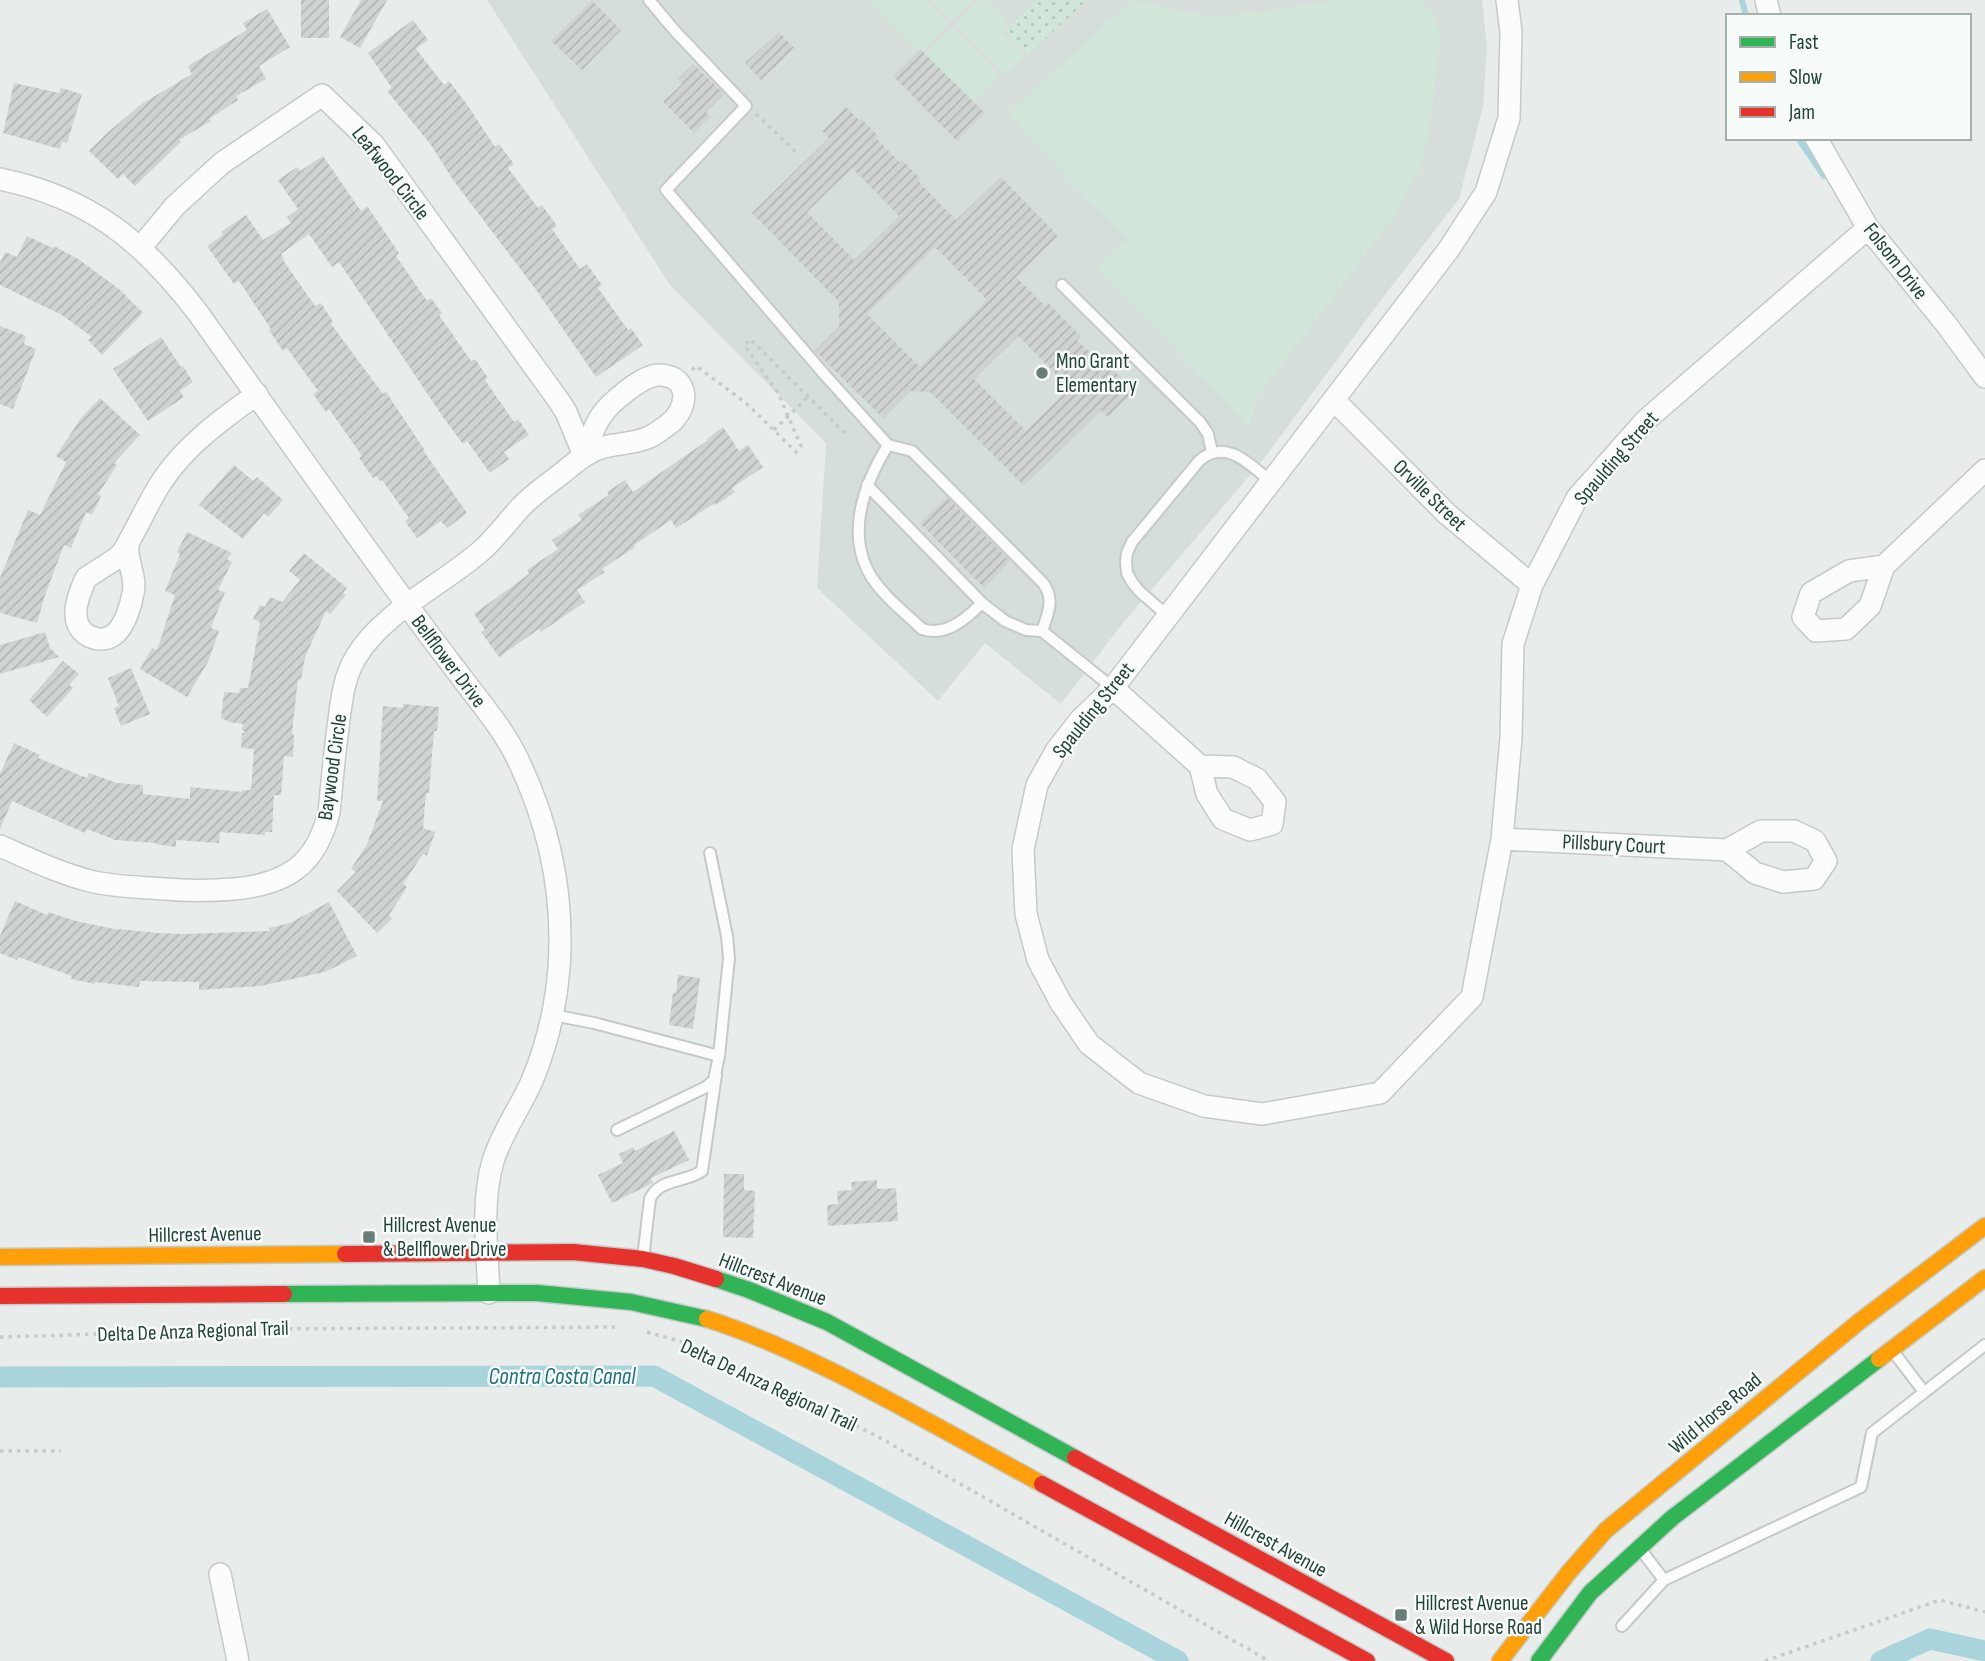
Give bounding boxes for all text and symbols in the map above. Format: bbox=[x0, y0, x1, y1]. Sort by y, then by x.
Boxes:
legend bbox=[1726, 14, 1971, 140]
text: Fast bbox=[1789, 30, 1819, 55]
text: Slow bbox=[1789, 65, 1823, 90]
text: Jam bbox=[1788, 100, 1815, 125]
street label: Leafwood Circle bbox=[346, 122, 435, 225]
street label: Folsom Drive bbox=[1858, 218, 1933, 304]
place label: Mno Grant Elementary bbox=[1056, 349, 1137, 398]
marker: Mno Grant Elementary bbox=[1034, 365, 1050, 381]
street label: Spaulding Street bbox=[1569, 406, 1664, 510]
street label: Orville Street bbox=[1388, 454, 1472, 536]
street label: Bellflower Drive bbox=[406, 610, 492, 713]
street label: Spaulding Street bbox=[1047, 657, 1140, 763]
street label: Baywood Circle bbox=[313, 712, 352, 822]
street label: Pillsbury Court bbox=[1562, 829, 1666, 860]
place label: Hillcrest Avenue & Bellflower Drive bbox=[383, 1213, 507, 1262]
street label: Hillcrest Avenue bbox=[148, 1221, 262, 1248]
marker: Hillcrest Avenue & Bellflower Drive bbox=[361, 1229, 377, 1245]
street label: Hillcrest Avenue bbox=[715, 1247, 830, 1311]
street label: Delta De Anza Regional Trail bbox=[97, 1316, 289, 1347]
street label: Delta De Anza Regional Trail bbox=[677, 1334, 861, 1437]
water label: Contra Costa Canal bbox=[489, 1363, 636, 1391]
street label: Wild Horse Road bbox=[1664, 1367, 1767, 1459]
street label: Hillcrest Avenue bbox=[1220, 1506, 1331, 1583]
place label: Hillcrest Avenue & Wild Horse Road bbox=[1415, 1591, 1542, 1640]
marker: Hillcrest Avenue & Wild Horse Road bbox=[1393, 1607, 1409, 1623]

